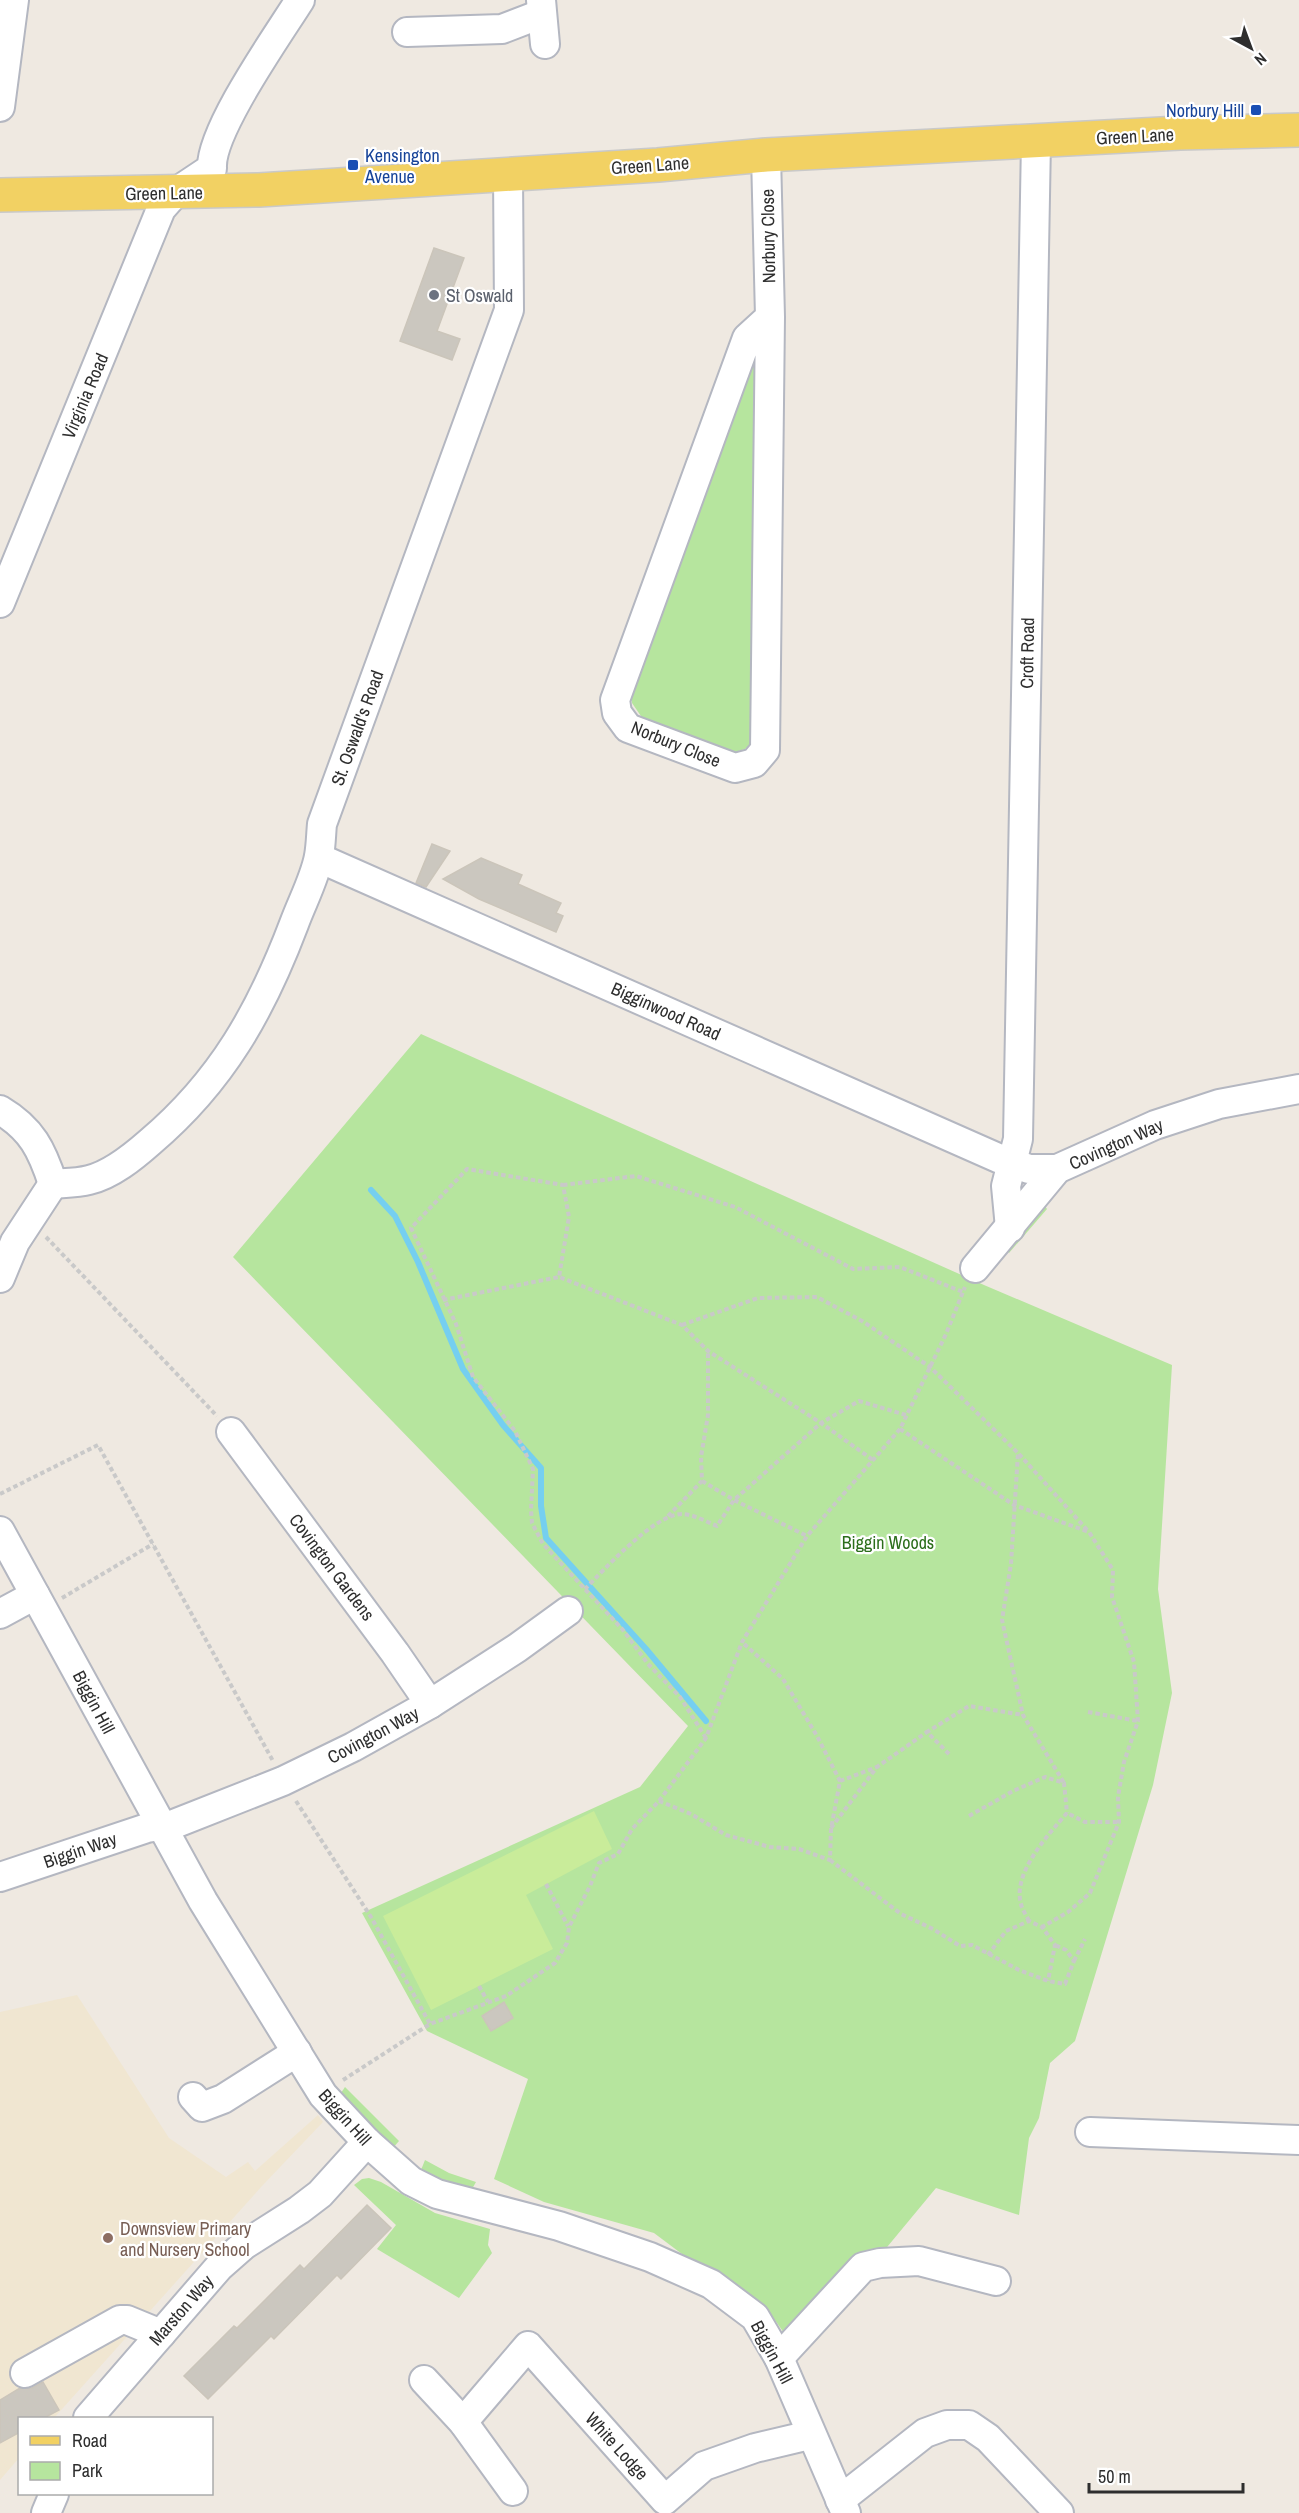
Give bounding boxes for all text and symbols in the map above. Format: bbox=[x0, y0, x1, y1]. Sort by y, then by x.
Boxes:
north arrow bbox=[1221, 18, 1281, 78]
text: N bbox=[1250, 48, 1272, 71]
place label: Norbury Hill bbox=[1166, 98, 1244, 123]
marker: Norbury Hill bbox=[1249, 103, 1263, 117]
street label: Green Lane bbox=[1095, 121, 1175, 151]
place label: Kensington Avenue bbox=[364, 143, 440, 189]
street label: Green Lane bbox=[610, 150, 690, 180]
marker: Kensington Avenue bbox=[346, 158, 360, 172]
street label: Green Lane bbox=[125, 180, 203, 206]
street label: Norbury Close bbox=[755, 189, 781, 283]
place label: St Oswald bbox=[446, 283, 513, 308]
marker: St Oswald bbox=[427, 288, 441, 302]
street label: Virginia Road bbox=[56, 349, 114, 443]
street label: Croft Road bbox=[1014, 617, 1040, 689]
street label: St. Oswald's Road bbox=[325, 667, 389, 789]
street label: Norbury Close bbox=[628, 715, 724, 773]
street label: Bigginwood Road bbox=[607, 976, 725, 1046]
street label: Covington Way bbox=[1065, 1112, 1167, 1176]
street label: Covington Gardens bbox=[284, 1508, 380, 1626]
park label: Biggin Woods bbox=[842, 1530, 934, 1555]
street label: Biggin Hill bbox=[67, 1666, 121, 1738]
street label: Covington Way bbox=[323, 1700, 424, 1770]
street label: Biggin Way bbox=[40, 1826, 120, 1874]
street label: Biggin Hill bbox=[313, 2083, 377, 2151]
place label: Downsview Primary and Nursery School bbox=[120, 2216, 252, 2262]
marker: Downsview Primary and Nursery School bbox=[101, 2231, 115, 2245]
street label: Marston Way bbox=[143, 2269, 219, 2351]
street label: Biggin Hill bbox=[745, 2316, 799, 2388]
street label: White Lodge bbox=[580, 2407, 654, 2485]
legend bbox=[18, 2417, 213, 2495]
text: Road bbox=[72, 2428, 107, 2453]
scale bar bbox=[1089, 2456, 1244, 2494]
text: Park bbox=[72, 2458, 103, 2483]
text: 50 m bbox=[1098, 2464, 1131, 2489]

